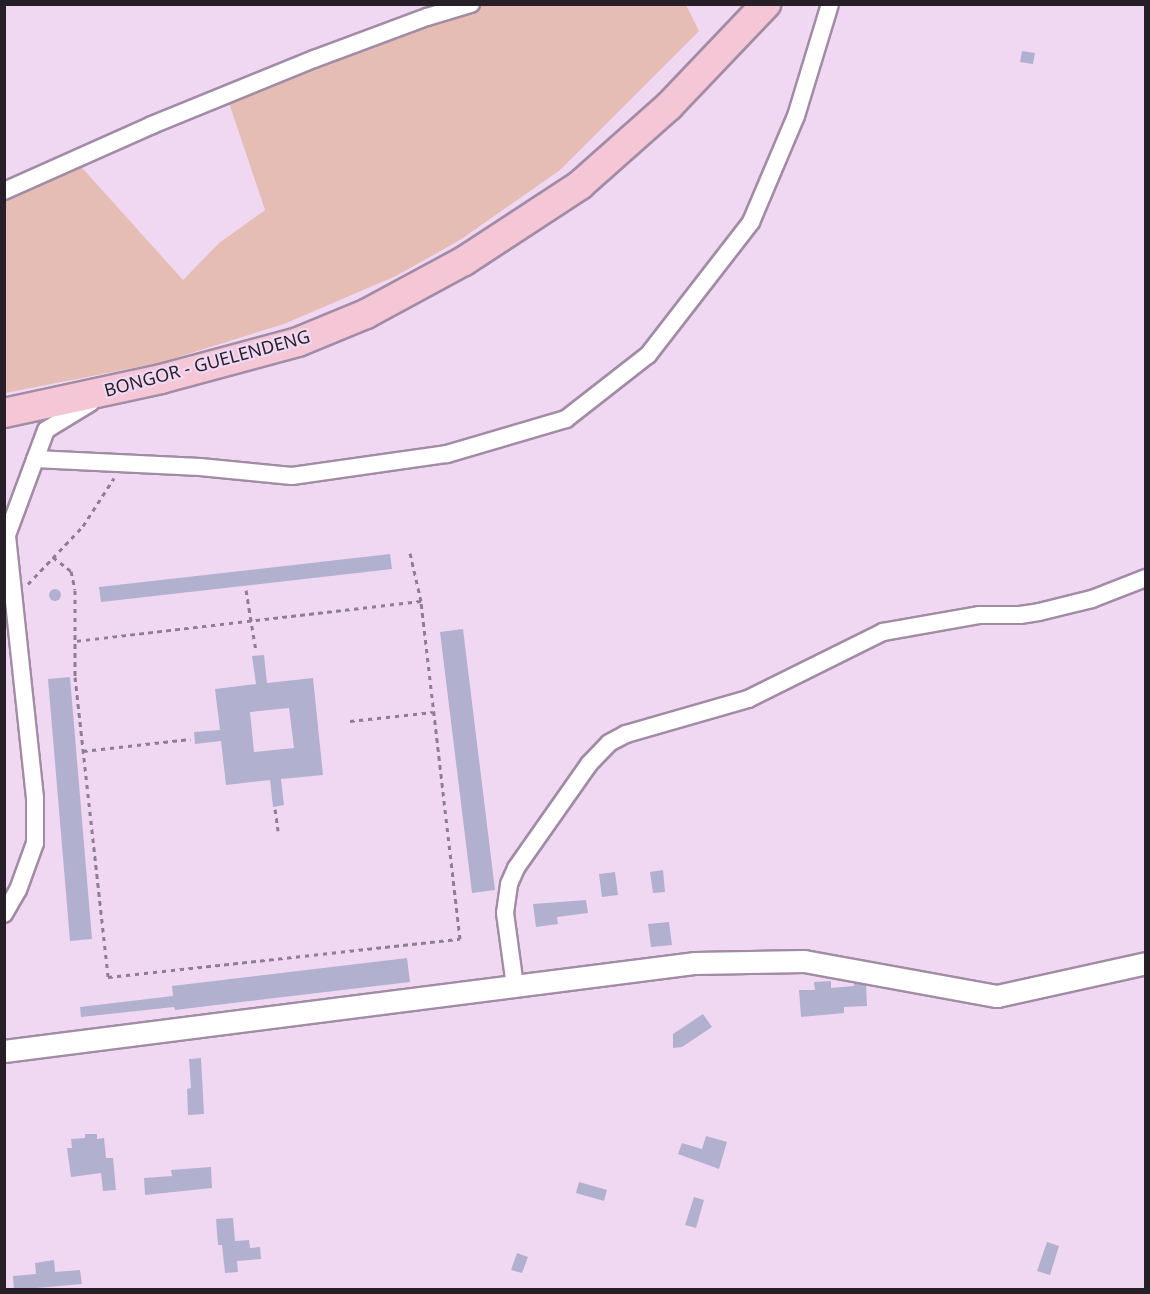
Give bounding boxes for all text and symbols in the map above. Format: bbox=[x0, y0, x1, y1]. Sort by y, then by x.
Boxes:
street label: BONGOR - GUELENDENG bbox=[102, 325, 312, 401]

